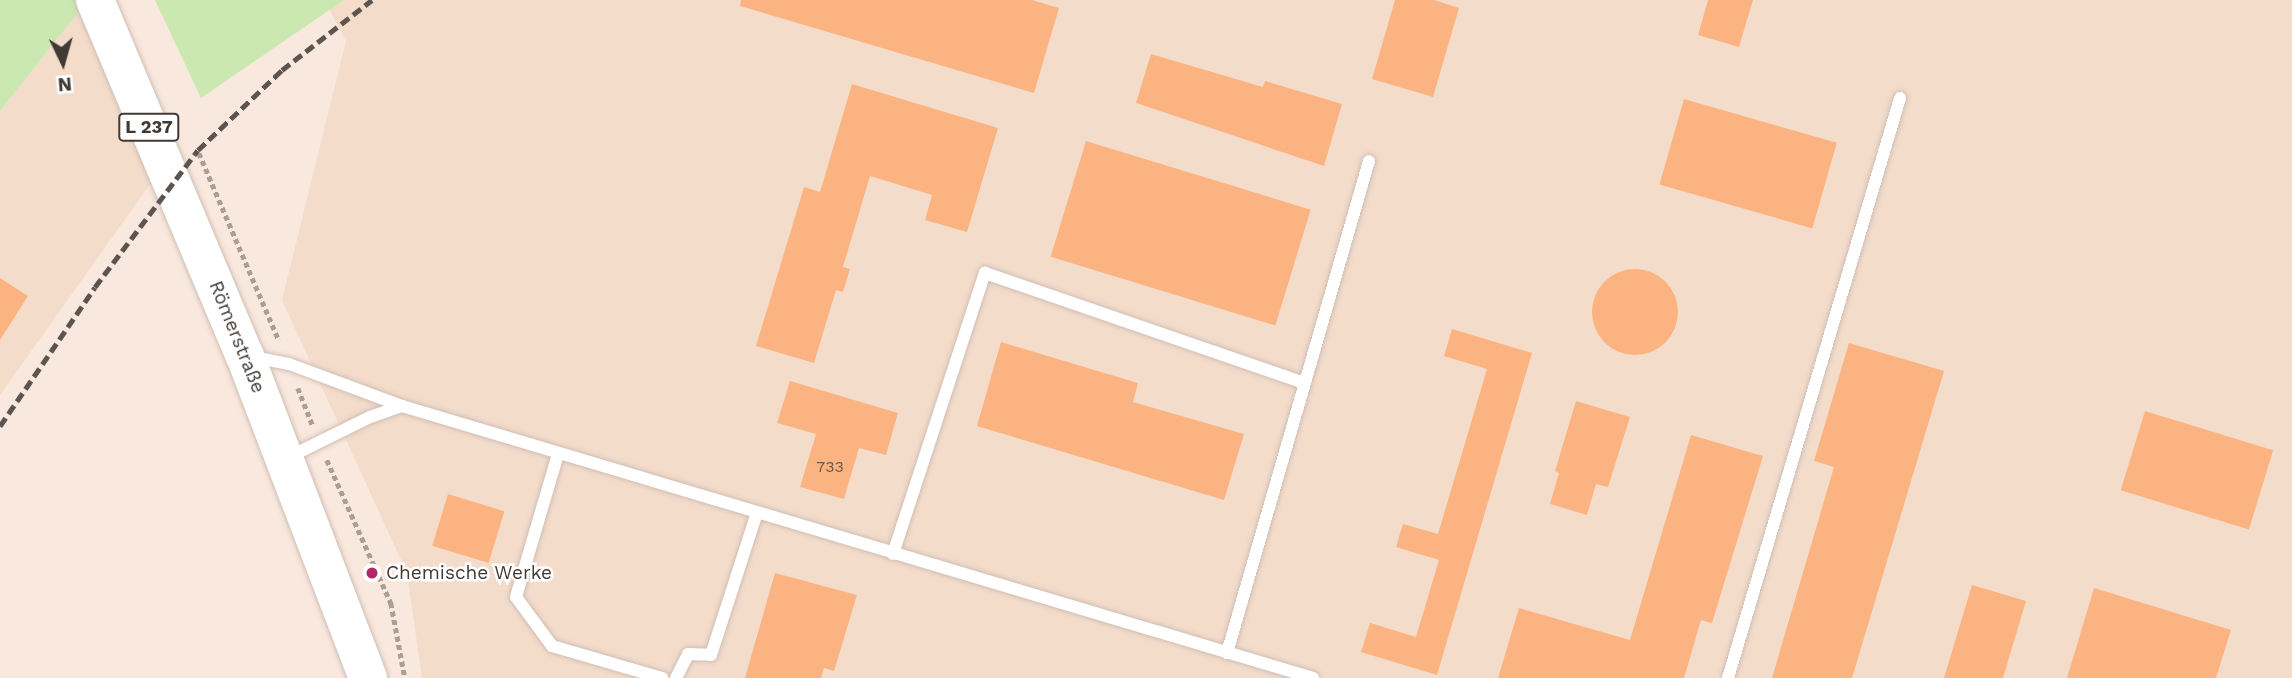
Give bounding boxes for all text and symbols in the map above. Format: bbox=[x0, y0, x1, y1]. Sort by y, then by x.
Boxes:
north arrow bbox=[28, 28, 98, 98]
text: N bbox=[57, 72, 73, 96]
road number: L 237 bbox=[118, 112, 180, 142]
street label: Römerstraße bbox=[204, 278, 270, 396]
house number: 733 bbox=[816, 457, 844, 477]
place label: Chemische Werke bbox=[386, 562, 552, 584]
marker: Chemische Werke bbox=[364, 565, 380, 581]

